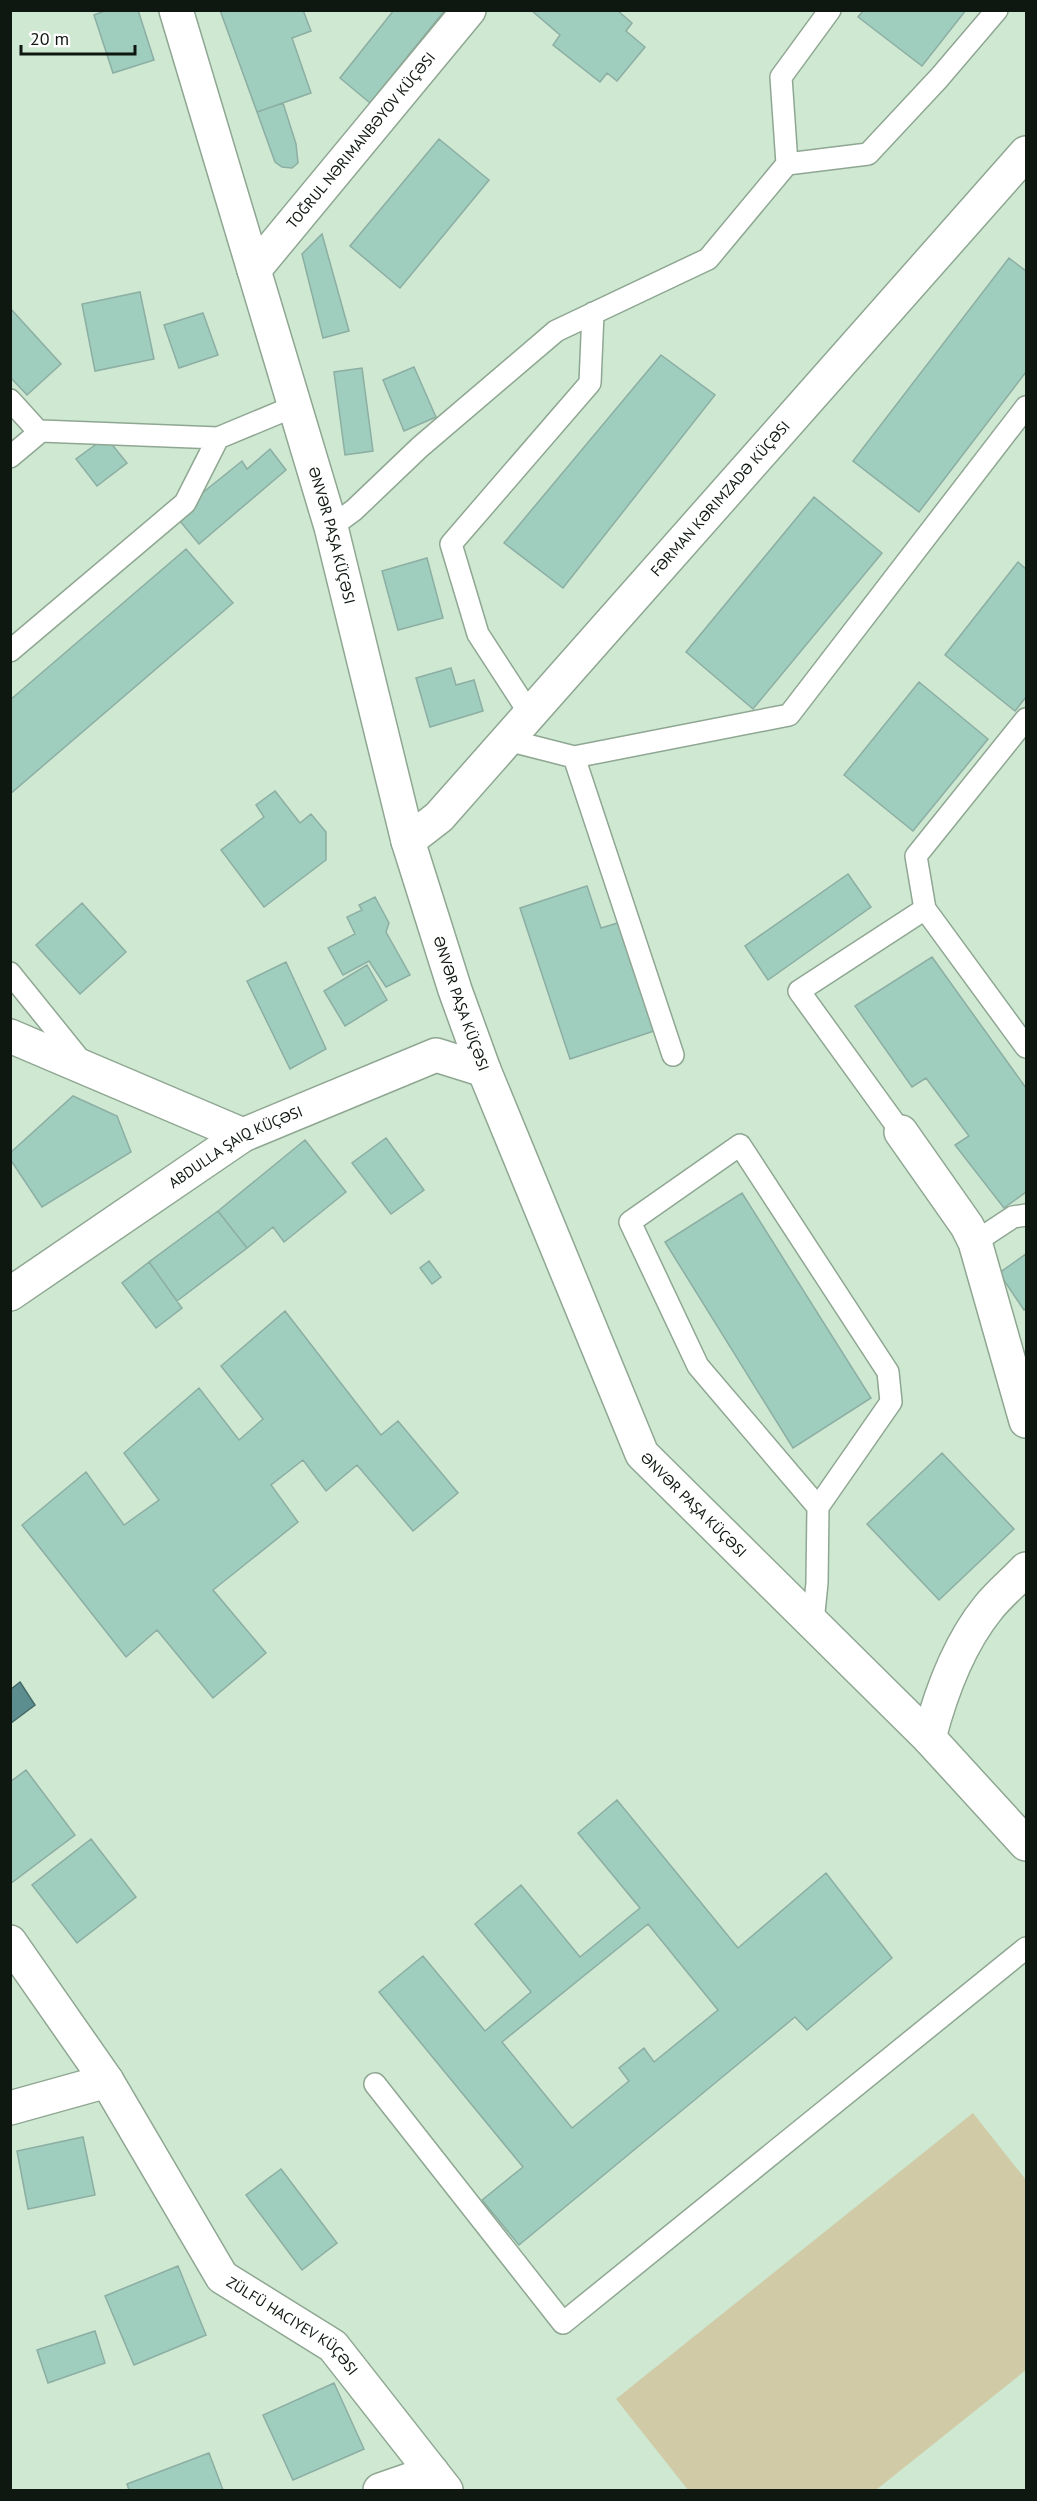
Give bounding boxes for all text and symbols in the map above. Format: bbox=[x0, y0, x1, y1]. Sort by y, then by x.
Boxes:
scale bar bbox=[21, 18, 135, 56]
text: 20 m bbox=[30, 27, 69, 50]
street label: TOĞRUL NƏRIMANBƏYOV KÜÇƏSI bbox=[282, 48, 439, 232]
street label: FƏRMAN KƏRIMZADƏ KÜÇƏSI bbox=[646, 417, 794, 580]
street label: ƏNVƏR PAŞA KÜÇƏSI bbox=[304, 464, 360, 606]
street label: ƏNVƏR PAŞA KÜÇƏSI bbox=[430, 933, 494, 1074]
street label: ABDULLA ŞAIQ KÜÇƏSI bbox=[165, 1101, 305, 1192]
street label: ƏNVƏR PAŞA KÜÇƏSI bbox=[637, 1448, 751, 1561]
street label: ZÜLFÜ HACIYEV KÜÇƏSI bbox=[223, 2272, 362, 2379]

